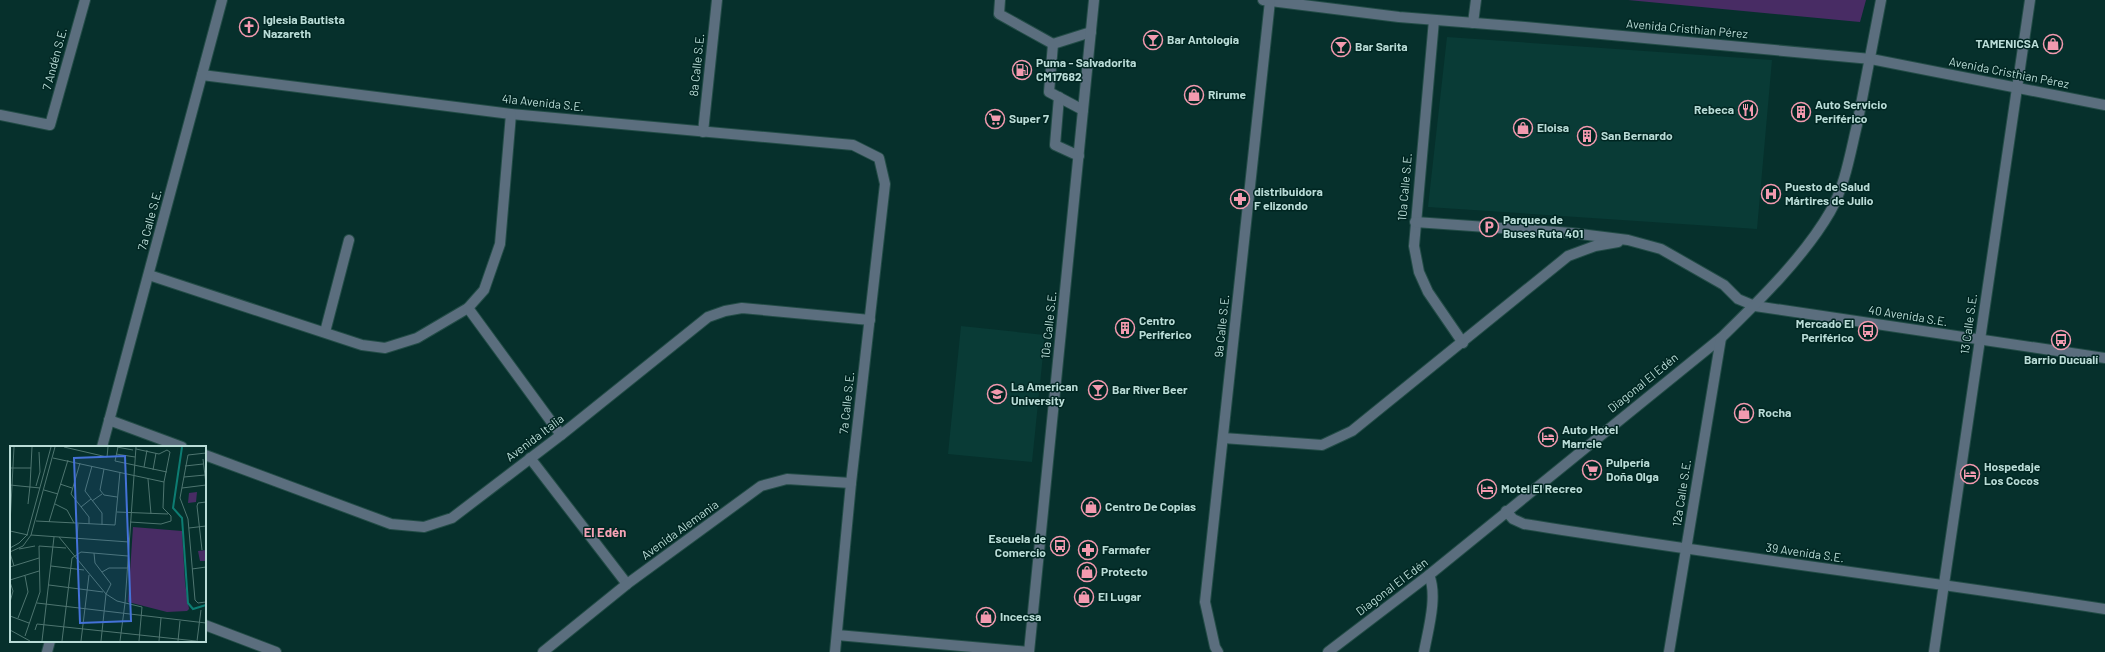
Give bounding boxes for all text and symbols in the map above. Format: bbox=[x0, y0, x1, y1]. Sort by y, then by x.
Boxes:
place label: Iglesia Bautista Nazareth bbox=[263, 12, 345, 40]
church icon: Iglesia Bautista Nazareth bbox=[238, 16, 260, 38]
street label: Avenida Cristhian Pérez bbox=[1626, 16, 1749, 40]
street label: 7 Andén S.E. bbox=[39, 26, 69, 92]
bar icon: Bar Antología bbox=[1142, 29, 1164, 51]
place label: Bar Antología bbox=[1167, 32, 1239, 46]
street label: 8a Calle S.E. bbox=[686, 33, 706, 97]
shop icon: TAMENICSA bbox=[2042, 33, 2064, 55]
bar icon: Bar Sarita bbox=[1330, 36, 1352, 58]
place label: TAMENICSA bbox=[1975, 36, 2039, 50]
place label: Bar Sarita bbox=[1355, 39, 1408, 53]
street label: Avenida Cristhian Pérez bbox=[1948, 53, 2070, 91]
place label: Puma - Salvadorita CM17682 bbox=[1036, 55, 1136, 83]
fuel station icon: Puma - Salvadorita CM17682 bbox=[1011, 59, 1033, 81]
shop icon: Rirume bbox=[1183, 84, 1205, 106]
place label: Rirume bbox=[1208, 87, 1247, 101]
street label: 41a Avenida S.E. bbox=[501, 91, 585, 113]
place label: Auto Servicio Periférico bbox=[1815, 97, 1887, 125]
restaurant icon: Rebeca bbox=[1737, 99, 1759, 121]
building icon: Auto Servicio Periférico bbox=[1790, 101, 1812, 123]
place label: Rebeca bbox=[1694, 102, 1734, 116]
supermarket icon: Super 7 bbox=[984, 108, 1006, 130]
place label: Super 7 bbox=[1009, 111, 1049, 125]
shop icon: Eloisa bbox=[1512, 117, 1534, 139]
place label: Eloisa bbox=[1537, 120, 1569, 134]
building icon: San Bernardo bbox=[1576, 125, 1598, 147]
place label: San Bernardo bbox=[1601, 128, 1673, 142]
street label: 10a Calle S.E. bbox=[1394, 152, 1414, 221]
place label: Puesto de Salud Mártires de Julio bbox=[1785, 179, 1874, 207]
hospital icon: Puesto de Salud Mártires de Julio bbox=[1760, 183, 1782, 205]
place label: distribuidora F elizondo bbox=[1254, 184, 1323, 212]
street label: 7a Calle S.E. bbox=[134, 188, 164, 252]
pharmacy icon: distribuidora F elizondo bbox=[1229, 188, 1251, 210]
place label: Parqueo de Buses Ruta 401 bbox=[1503, 212, 1583, 240]
parking icon: Parqueo de Buses Ruta 401 bbox=[1478, 216, 1500, 238]
street label: 10a Calle S.E. bbox=[1037, 290, 1059, 359]
street label: 13 Calle S.E. bbox=[1957, 293, 1979, 355]
street label: 9a Calle S.E. bbox=[1211, 294, 1231, 358]
street label: 40 Avenida S.E. bbox=[1868, 302, 1949, 328]
place label: Centro Periferico bbox=[1139, 313, 1192, 341]
place label: Mercado El Periférico bbox=[1796, 316, 1854, 344]
building icon: Centro Periferico bbox=[1114, 317, 1136, 339]
bus stop icon: Mercado El Periférico bbox=[1857, 320, 1879, 342]
bus stop icon: Barrio Ducualí bbox=[2050, 329, 2072, 351]
street label: Diagonal El Edén bbox=[1604, 350, 1680, 415]
place label: Barrio Ducualí bbox=[2024, 352, 2098, 366]
street label: 7a Calle S.E. bbox=[836, 371, 856, 435]
place label: La American University bbox=[1011, 379, 1078, 407]
bar icon: Bar River Beer bbox=[1087, 379, 1109, 401]
place label: Bar River Beer bbox=[1112, 382, 1188, 396]
school or university icon: La American University bbox=[986, 383, 1008, 405]
shop icon: Rocha bbox=[1733, 402, 1755, 424]
place label: Rocha bbox=[1758, 405, 1791, 419]
street label: Avenida Italia bbox=[503, 411, 566, 464]
place label: Auto Hotel Marrele bbox=[1562, 422, 1618, 450]
hotel icon: Auto Hotel Marrele bbox=[1537, 426, 1559, 448]
inset map bbox=[10, 446, 206, 642]
place label: Pulpería Doña Olga bbox=[1606, 455, 1659, 483]
street label: 12a Calle S.E. bbox=[1669, 458, 1693, 527]
supermarket icon: Pulpería Doña Olga bbox=[1581, 459, 1603, 481]
place label: Hospedaje Los Cocos bbox=[1984, 459, 2041, 487]
hotel icon: Hospedaje Los Cocos bbox=[1959, 463, 1981, 485]
hotel icon: Motel El Recreo bbox=[1476, 478, 1498, 500]
place label: Motel El Recreo bbox=[1501, 481, 1583, 495]
shop icon: Centro De Copias bbox=[1080, 496, 1102, 518]
street label: Avenida Alemania bbox=[638, 497, 721, 562]
place label: Centro De Copias bbox=[1105, 499, 1196, 513]
district label: El Edén bbox=[584, 524, 626, 540]
place label: Escuela de Comercio bbox=[988, 531, 1046, 559]
bus stop icon: Escuela de Comercio bbox=[1049, 535, 1071, 557]
pharmacy icon: Farmafer bbox=[1077, 539, 1099, 561]
street label: 39 Avenida S.E. bbox=[1765, 540, 1845, 564]
place label: Farmafer bbox=[1102, 542, 1151, 556]
street label: Diagonal El Edén bbox=[1353, 555, 1430, 618]
shop icon: Protecto bbox=[1076, 561, 1098, 583]
place label: Protecto bbox=[1101, 564, 1148, 578]
shop icon: El Lugar bbox=[1073, 586, 1095, 608]
place label: El Lugar bbox=[1098, 589, 1142, 603]
shop icon: Incecsa bbox=[975, 606, 997, 628]
place label: Incecsa bbox=[1000, 609, 1041, 623]

